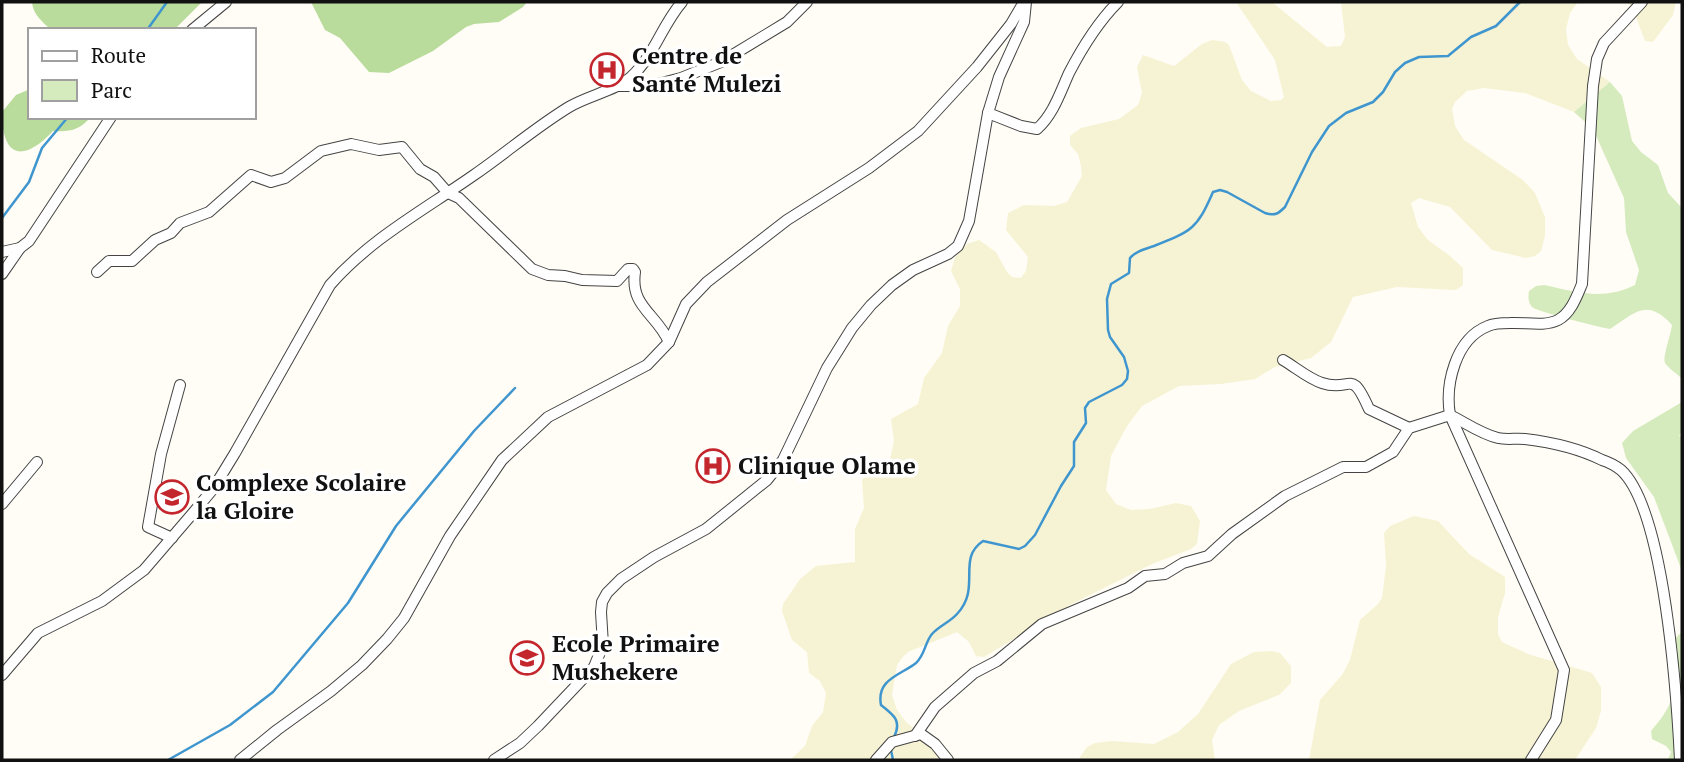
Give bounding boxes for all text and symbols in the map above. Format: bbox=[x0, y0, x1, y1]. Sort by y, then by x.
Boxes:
legend bbox=[28, 28, 256, 119]
place label: Centre de Santé Mulezi bbox=[632, 39, 782, 99]
text: Route bbox=[91, 41, 146, 69]
hospital icon: Centre de Santé Mulezi bbox=[588, 51, 626, 89]
text: Parc bbox=[91, 76, 132, 104]
hospital icon: Clinique Olame bbox=[694, 447, 732, 485]
place label: Clinique Olame bbox=[738, 449, 916, 481]
place label: Complexe Scolaire la Gloire bbox=[196, 466, 407, 526]
school or university icon: Complexe Scolaire la Gloire bbox=[153, 478, 191, 516]
place label: Ecole Primaire Mushekere bbox=[552, 627, 720, 687]
school or university icon: Ecole Primaire Mushekere bbox=[508, 639, 546, 677]

